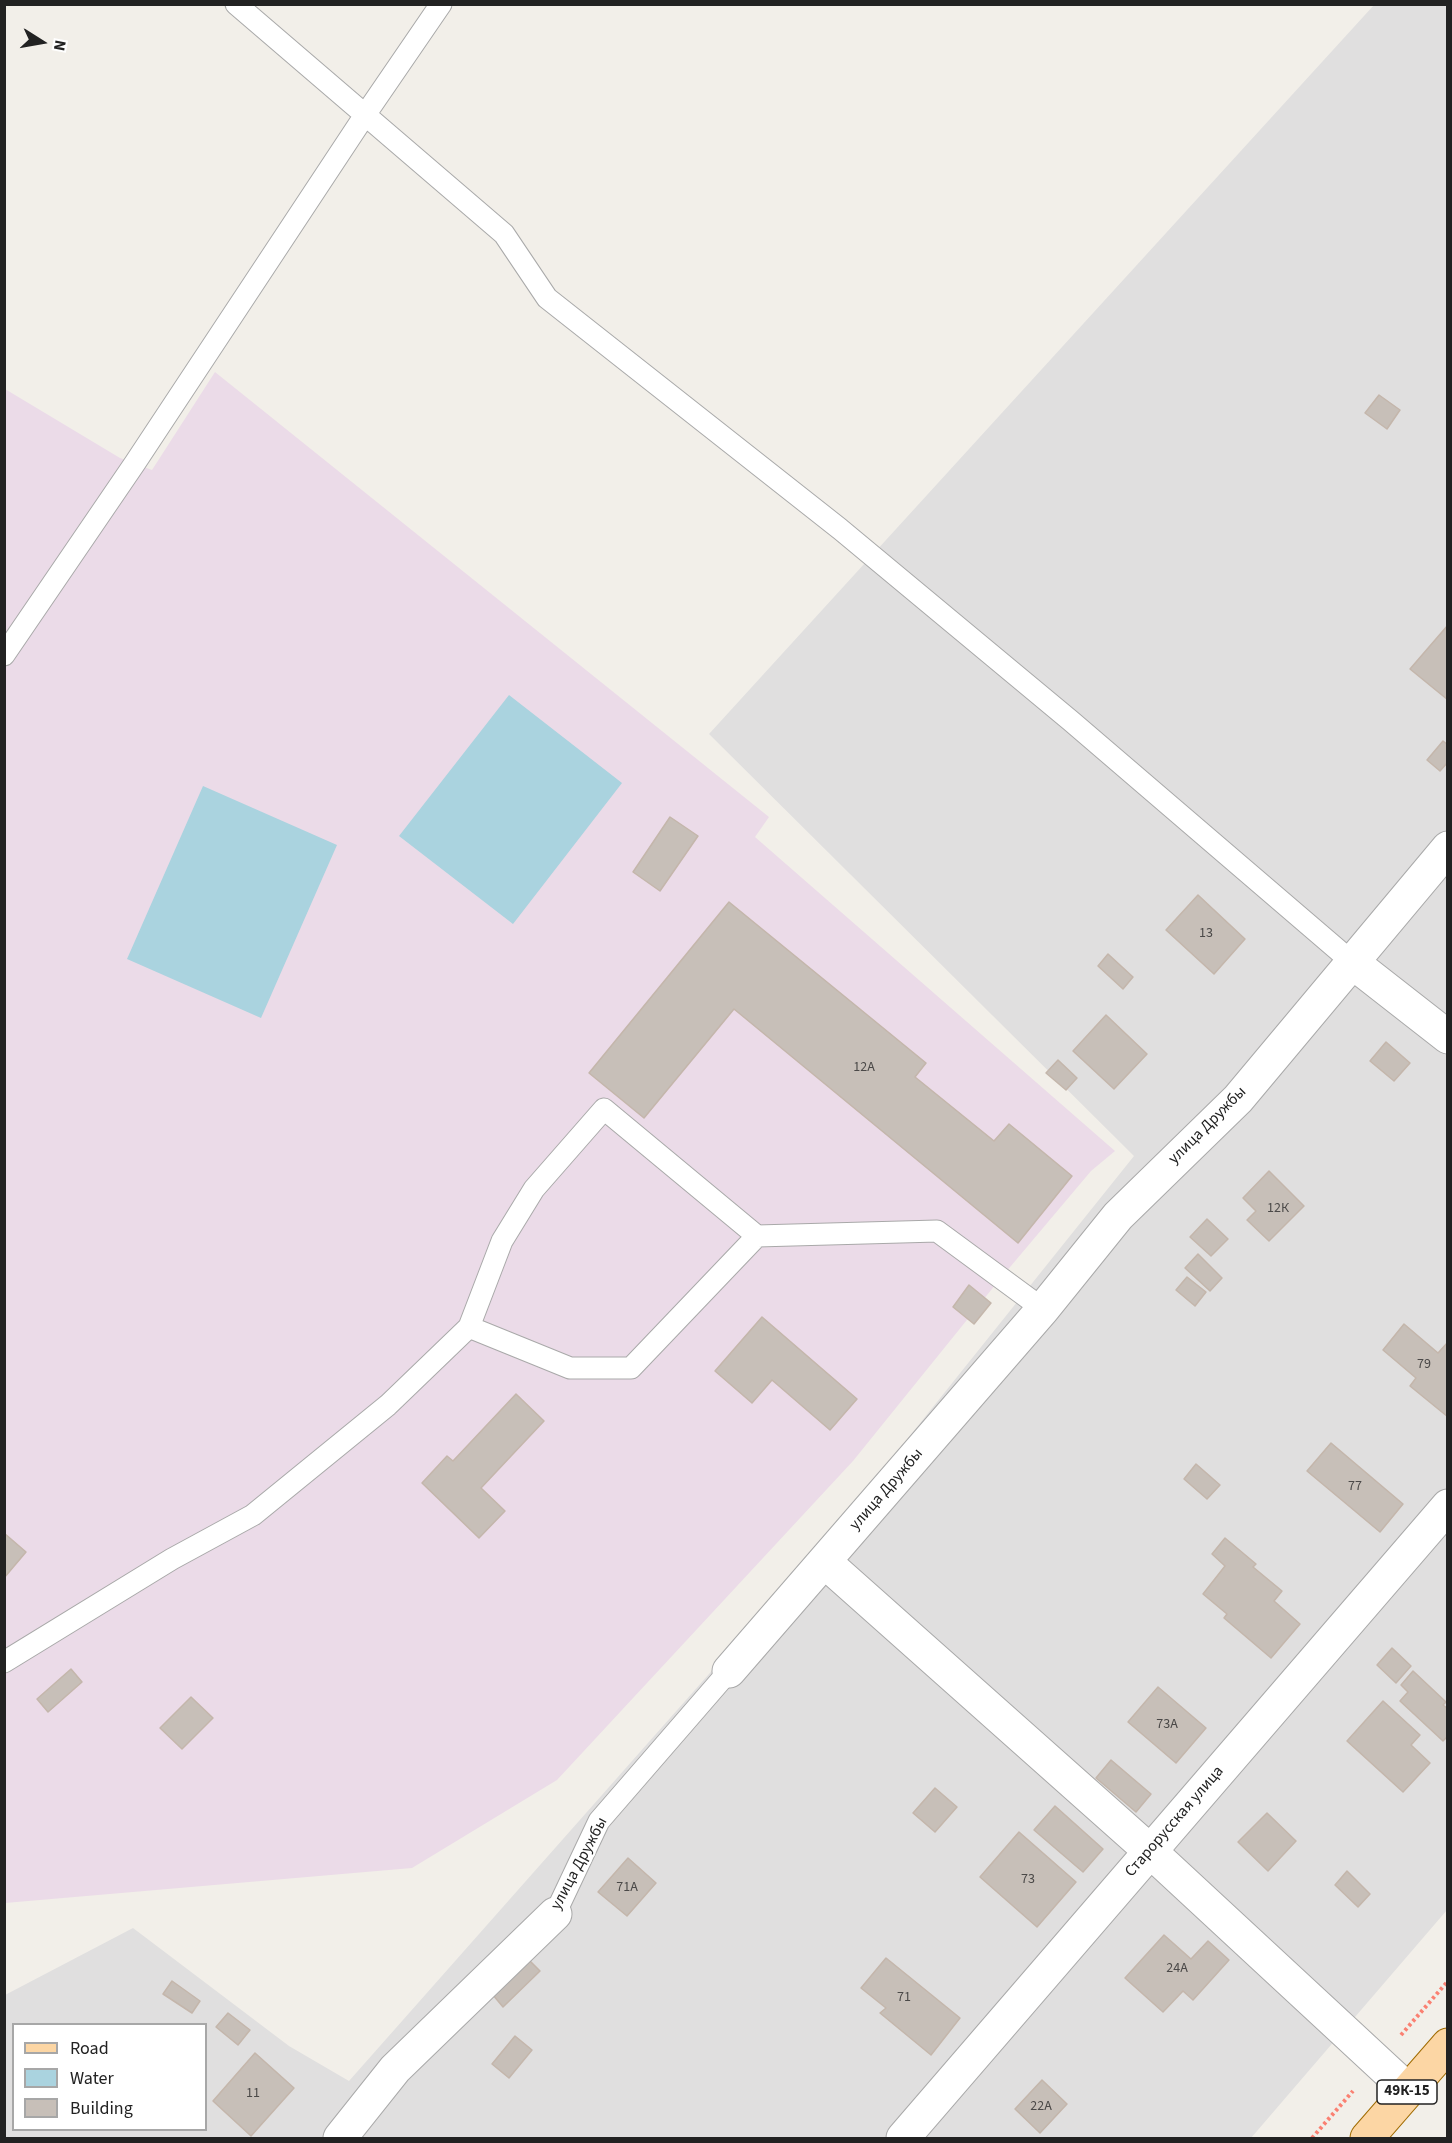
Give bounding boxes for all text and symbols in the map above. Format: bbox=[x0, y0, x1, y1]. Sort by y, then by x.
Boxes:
north arrow bbox=[12, 12, 72, 72]
text: N bbox=[48, 38, 71, 53]
house number: 13 bbox=[1199, 926, 1213, 942]
house number: 12А bbox=[853, 1060, 875, 1076]
street label: улица Дружбы bbox=[1165, 1083, 1251, 1169]
house number: 12К bbox=[1267, 1201, 1289, 1217]
house number: 79 bbox=[1417, 1357, 1431, 1373]
street label: улица Дружбы bbox=[846, 1445, 928, 1535]
house number: 77 bbox=[1348, 1479, 1362, 1495]
house number: 73А bbox=[1156, 1717, 1178, 1733]
street label: Старорусская улица bbox=[1121, 1762, 1229, 1882]
street label: улица Дружбы bbox=[548, 1814, 612, 1914]
house number: 73 bbox=[1021, 1872, 1035, 1888]
house number: 71А bbox=[616, 1880, 638, 1896]
house number: 24А bbox=[1166, 1961, 1188, 1977]
house number: 71 bbox=[897, 1990, 911, 2006]
legend bbox=[12, 2023, 207, 2131]
text: Road bbox=[70, 2036, 109, 2061]
text: Water bbox=[70, 2066, 114, 2091]
road number: 49К-15 bbox=[1377, 2080, 1437, 2104]
house number: 11 bbox=[246, 2086, 260, 2102]
text: Building bbox=[70, 2096, 133, 2121]
house number: 22А bbox=[1030, 2099, 1052, 2115]

